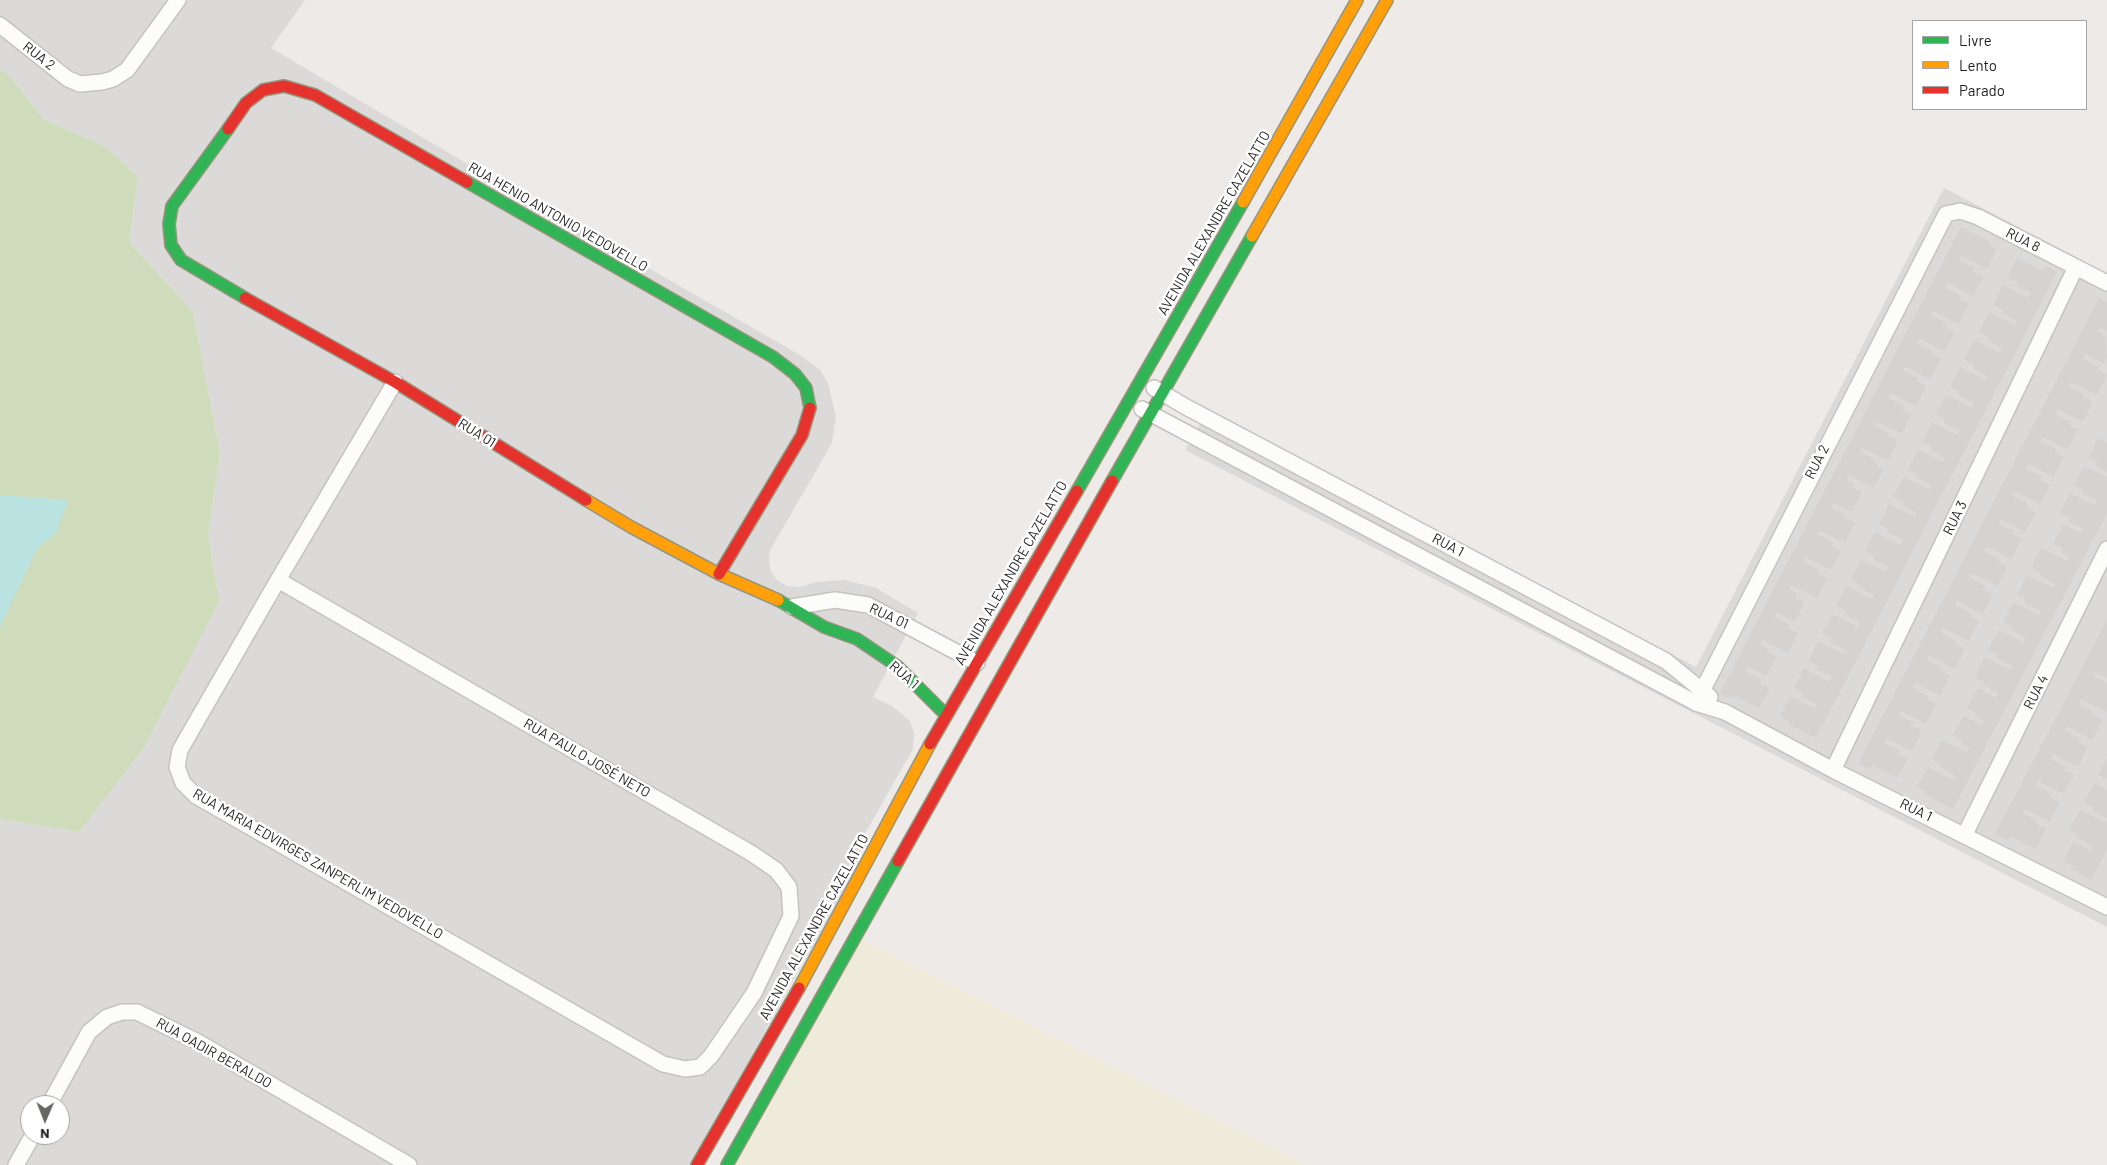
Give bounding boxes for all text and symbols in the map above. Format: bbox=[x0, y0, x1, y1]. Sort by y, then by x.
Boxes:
legend bbox=[1912, 20, 2087, 110]
text: Livre bbox=[1959, 31, 1992, 49]
street label: RUA 2 bbox=[20, 38, 58, 74]
text: Lento bbox=[1959, 56, 1997, 74]
text: Parado bbox=[1959, 81, 2005, 99]
street label: AVENIDA ALEXANDRE CAZELATTO bbox=[1154, 128, 1274, 318]
street label: RUA HENIO ANTONIO VEDOVELLO bbox=[465, 159, 651, 275]
street label: RUA 8 bbox=[2003, 224, 2043, 256]
street label: RUA 01 bbox=[455, 415, 499, 451]
street label: RUA 2 bbox=[1801, 442, 1833, 482]
street label: AVENIDA ALEXANDRE CAZELATTO bbox=[951, 478, 1071, 668]
street label: RUA 3 bbox=[1940, 498, 1970, 538]
street label: RUA 1 bbox=[1429, 530, 1467, 560]
street label: RUA 01 bbox=[867, 600, 911, 632]
street label: RUA 1 bbox=[886, 658, 922, 692]
street label: RUA 4 bbox=[2020, 672, 2052, 712]
street label: RUA PAULO JOSÉ NETO bbox=[521, 715, 653, 801]
street label: RUA MARIA EDVIRGES ZANPERLIM VEDOVELLO bbox=[190, 785, 446, 943]
street label: RUA 1 bbox=[1897, 795, 1935, 825]
street label: AVENIDA ALEXANDRE CAZELATTO bbox=[756, 831, 872, 1023]
street label: RUA OADIR BERALDO bbox=[153, 1014, 275, 1092]
north arrow bbox=[20, 1095, 70, 1145]
text: N bbox=[40, 1126, 50, 1143]

